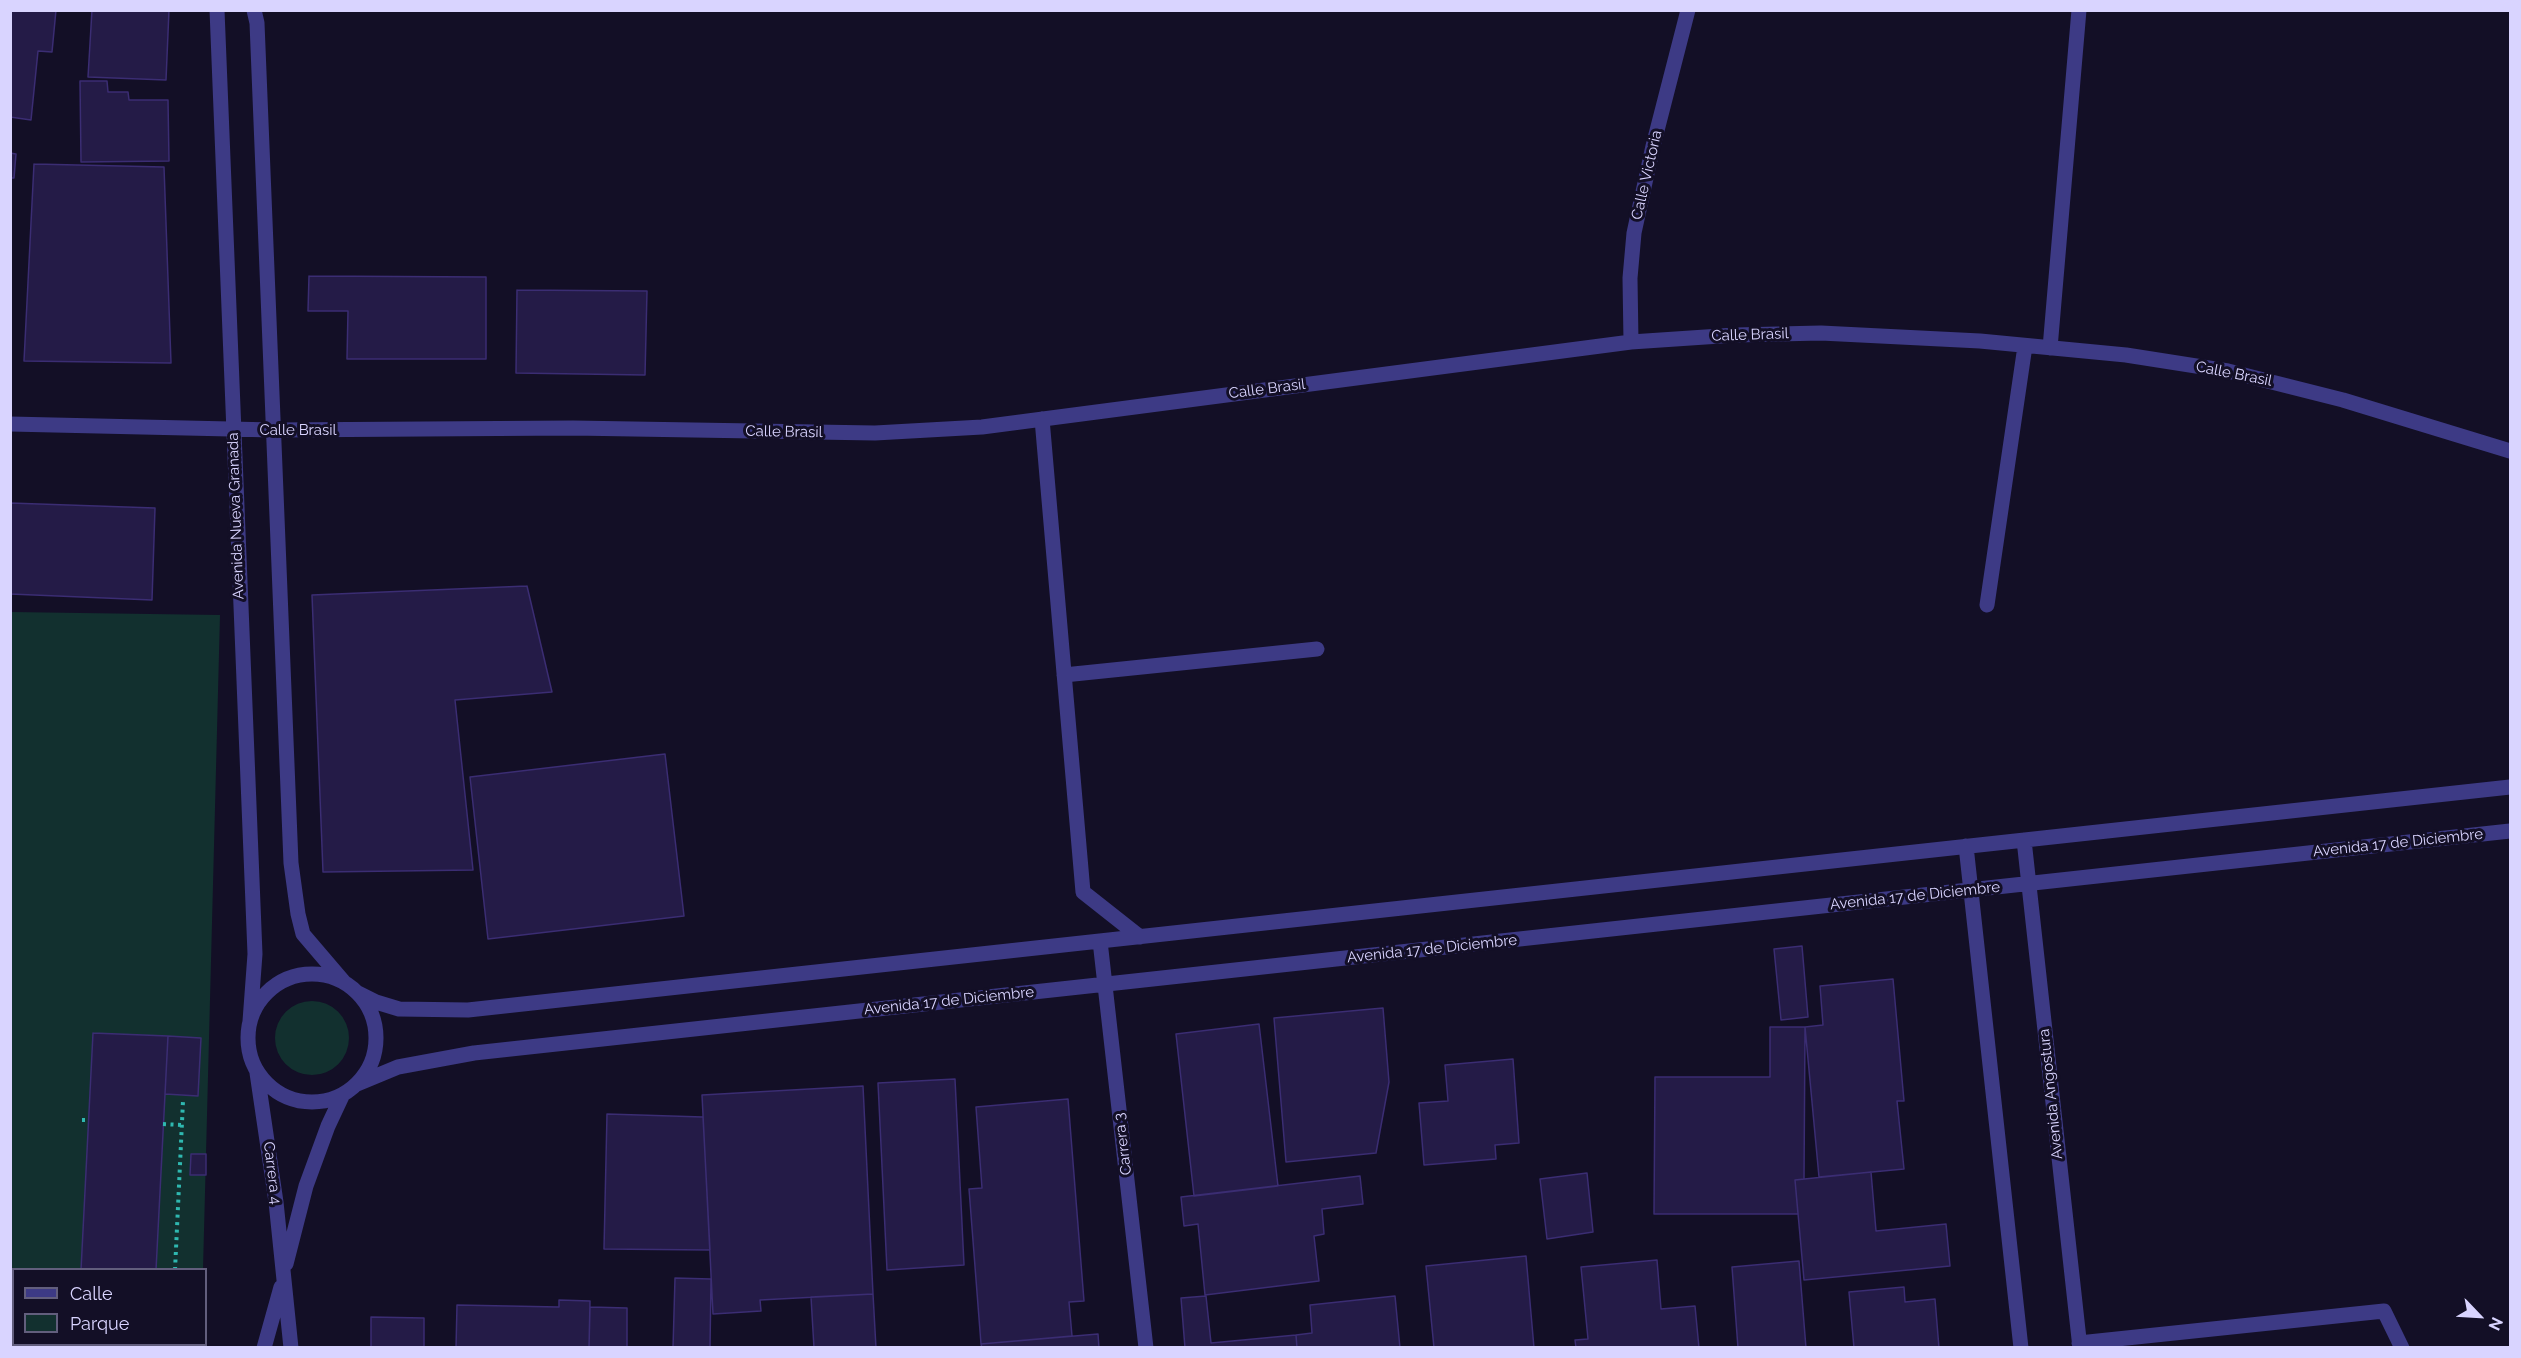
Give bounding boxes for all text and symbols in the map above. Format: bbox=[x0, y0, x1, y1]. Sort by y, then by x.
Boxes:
street label: Calle Victoria bbox=[1628, 128, 1666, 222]
street label: Calle Brasil bbox=[1711, 325, 1789, 345]
street label: Calle Brasil bbox=[2194, 358, 2274, 390]
street label: Calle Brasil bbox=[1228, 375, 1306, 403]
street label: Calle Brasil bbox=[259, 421, 337, 439]
street label: Calle Brasil bbox=[745, 422, 823, 442]
street label: Avenida Nueva Granada bbox=[224, 432, 248, 600]
street label: Avenida 17 de Diciembre bbox=[2312, 825, 2484, 861]
street label: Avenida 17 de Diciembre bbox=[1829, 878, 2001, 914]
street label: Avenida 17 de Diciembre bbox=[1346, 931, 1518, 967]
street label: Avenida 17 de Diciembre bbox=[863, 983, 1035, 1019]
street label: Avenida Angostura bbox=[2035, 1028, 2067, 1160]
street label: Carrera 3 bbox=[1110, 1112, 1136, 1176]
street label: Carrera 4 bbox=[259, 1141, 285, 1205]
legend bbox=[12, 1268, 207, 1346]
text: Calle bbox=[70, 1283, 113, 1304]
north arrow bbox=[2449, 1286, 2509, 1346]
text: Parque bbox=[70, 1313, 129, 1334]
text: N bbox=[2485, 1314, 2507, 1333]

